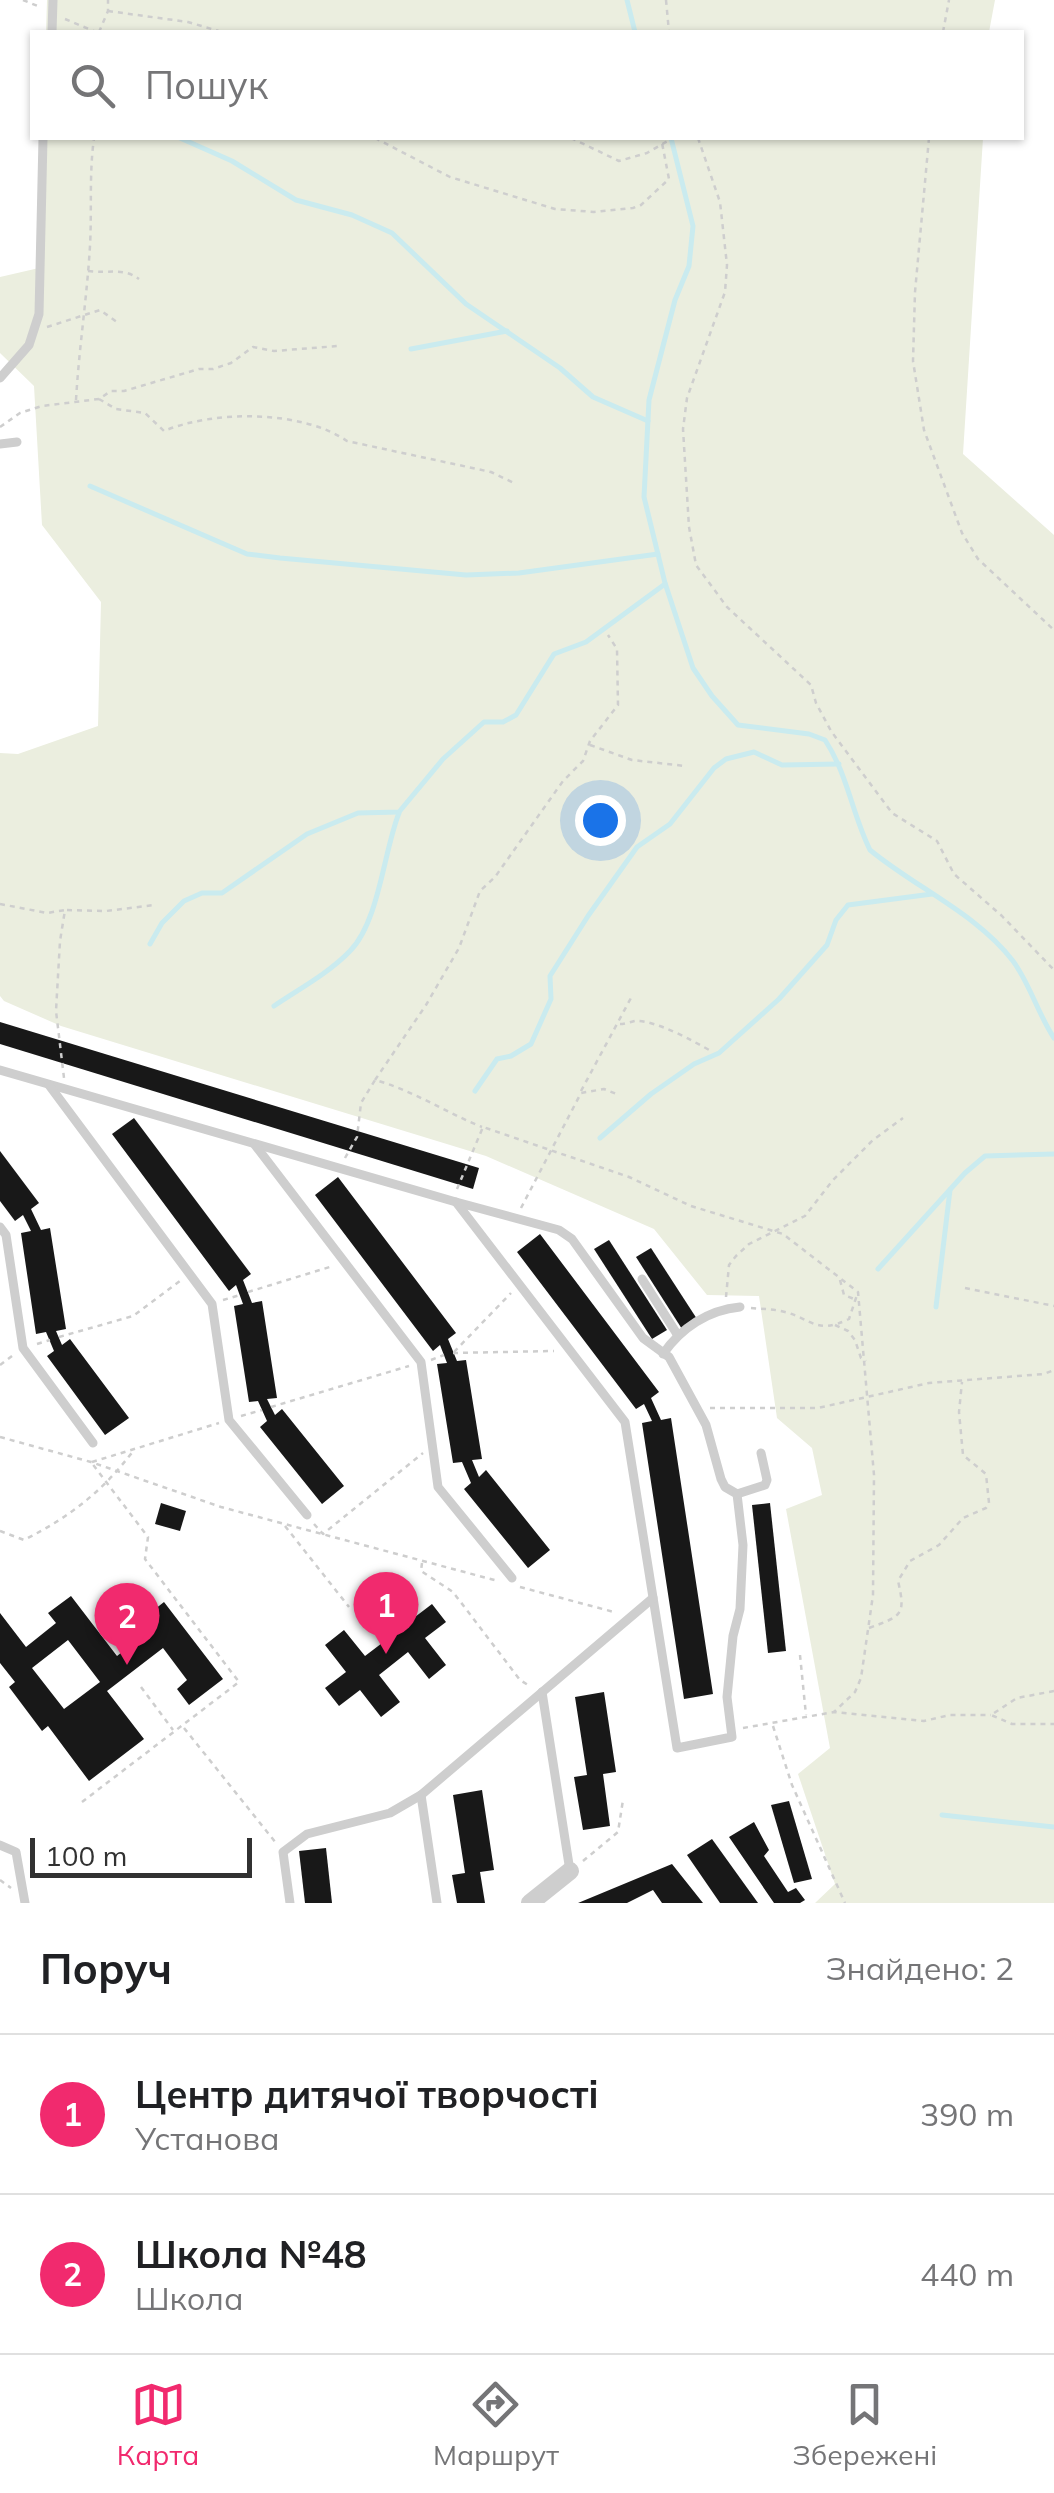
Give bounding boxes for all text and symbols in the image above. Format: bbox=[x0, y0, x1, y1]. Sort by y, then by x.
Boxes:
search box bbox=[30, 30, 1024, 140]
icon: search bbox=[65, 58, 120, 113]
text: Пошук bbox=[145, 61, 268, 109]
your location bbox=[575, 795, 626, 846]
pin: 1 bbox=[354, 1572, 418, 1654]
pin: 2 bbox=[94, 1582, 160, 1665]
scale bar bbox=[30, 1833, 252, 1878]
text: 100 m bbox=[45, 1838, 127, 1873]
text: Поруч bbox=[40, 1942, 172, 1995]
text: Знайдено: 2 bbox=[826, 1948, 1014, 1988]
text: Центр дитячої творчості bbox=[135, 2070, 599, 2118]
text: 1 bbox=[63, 2094, 82, 2134]
text: 390 m bbox=[920, 2094, 1014, 2134]
text: Установа bbox=[135, 2118, 280, 2158]
text: Школа №48 bbox=[135, 2230, 367, 2278]
text: 2 bbox=[63, 2254, 82, 2294]
text: 440 m bbox=[920, 2254, 1014, 2294]
text: Школа bbox=[135, 2278, 243, 2318]
tab: Карта bbox=[117, 2377, 199, 2472]
tab: Маршрут bbox=[433, 2377, 559, 2472]
tab: Збережені bbox=[793, 2377, 937, 2472]

